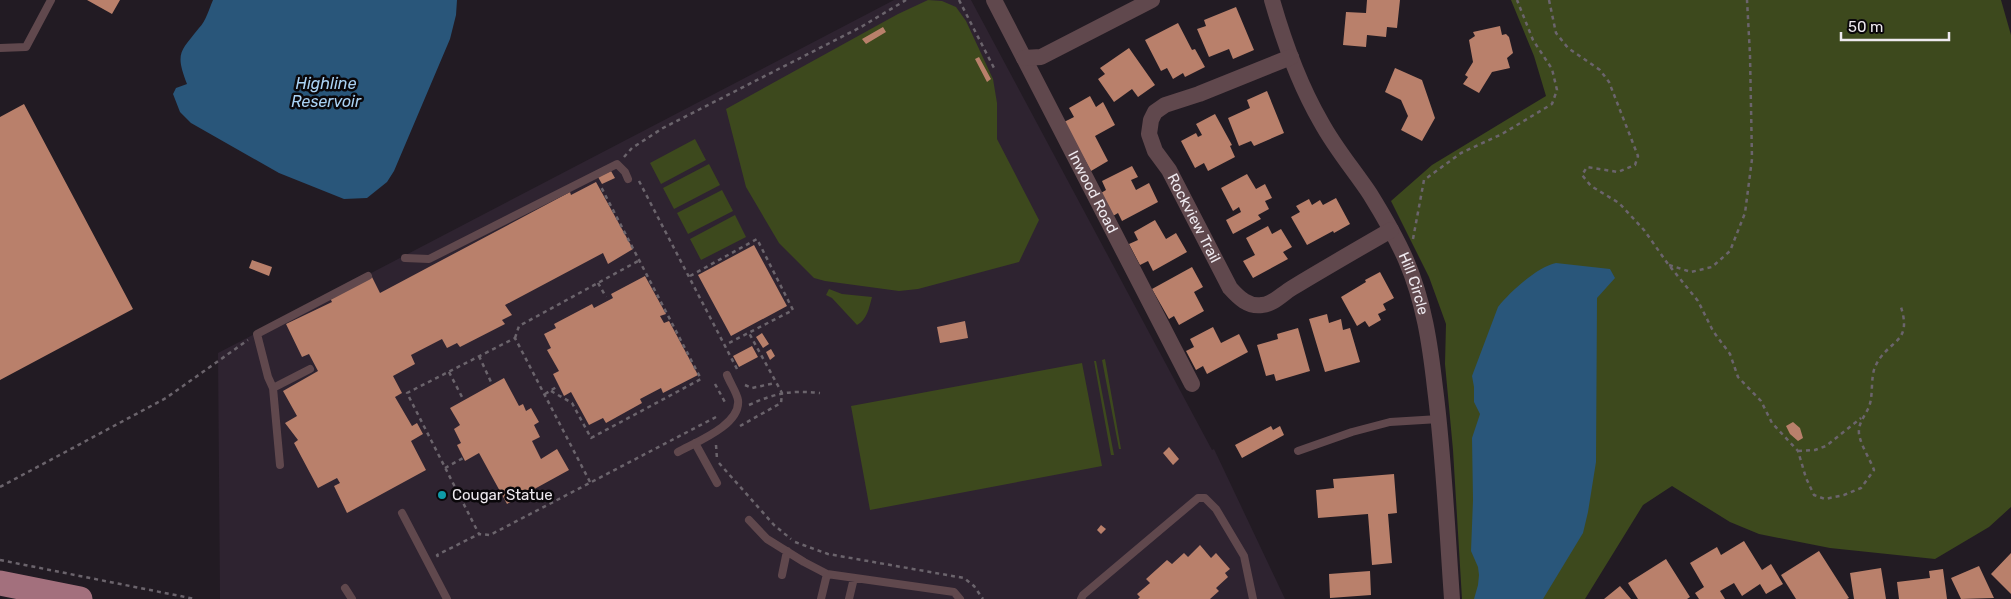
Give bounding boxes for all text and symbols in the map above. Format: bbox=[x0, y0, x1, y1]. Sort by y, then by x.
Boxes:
scale bar bbox=[1841, 10, 1948, 42]
text: 50 m bbox=[1848, 18, 1883, 36]
water label: Highline Reservoir bbox=[291, 74, 362, 111]
street label: Inwood Road bbox=[1064, 148, 1122, 236]
street label: Rockview Trail bbox=[1163, 170, 1224, 266]
street label: Hill Circle bbox=[1395, 249, 1432, 317]
place label: Cougar Statue bbox=[452, 486, 553, 504]
marker: Cougar Statue bbox=[436, 489, 448, 501]

